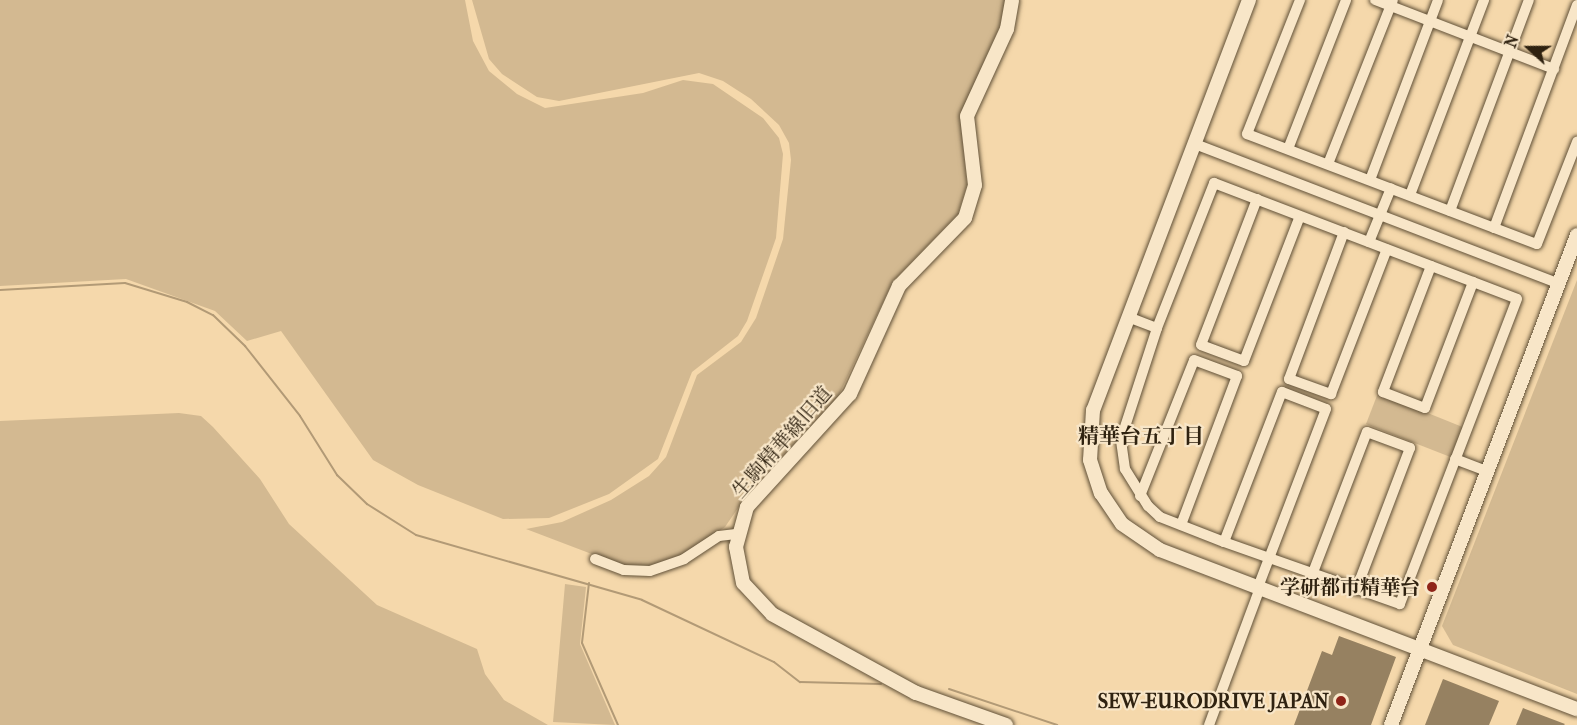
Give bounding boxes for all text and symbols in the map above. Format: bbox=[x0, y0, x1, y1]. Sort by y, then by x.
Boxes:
north arrow bbox=[1499, 18, 1559, 78]
text: N bbox=[1501, 32, 1523, 50]
street label: 生駒精華線旧道 bbox=[727, 381, 837, 503]
district label: 精華台五丁目 bbox=[1078, 423, 1204, 449]
place label: 学研都市精華台 bbox=[1280, 575, 1420, 599]
marker: 学研都市精華台 bbox=[1425, 580, 1439, 594]
place label: SEW-EURODRIVE JAPAN bbox=[1098, 689, 1329, 713]
marker: SEW-EURODRIVE JAPAN bbox=[1334, 694, 1348, 708]

